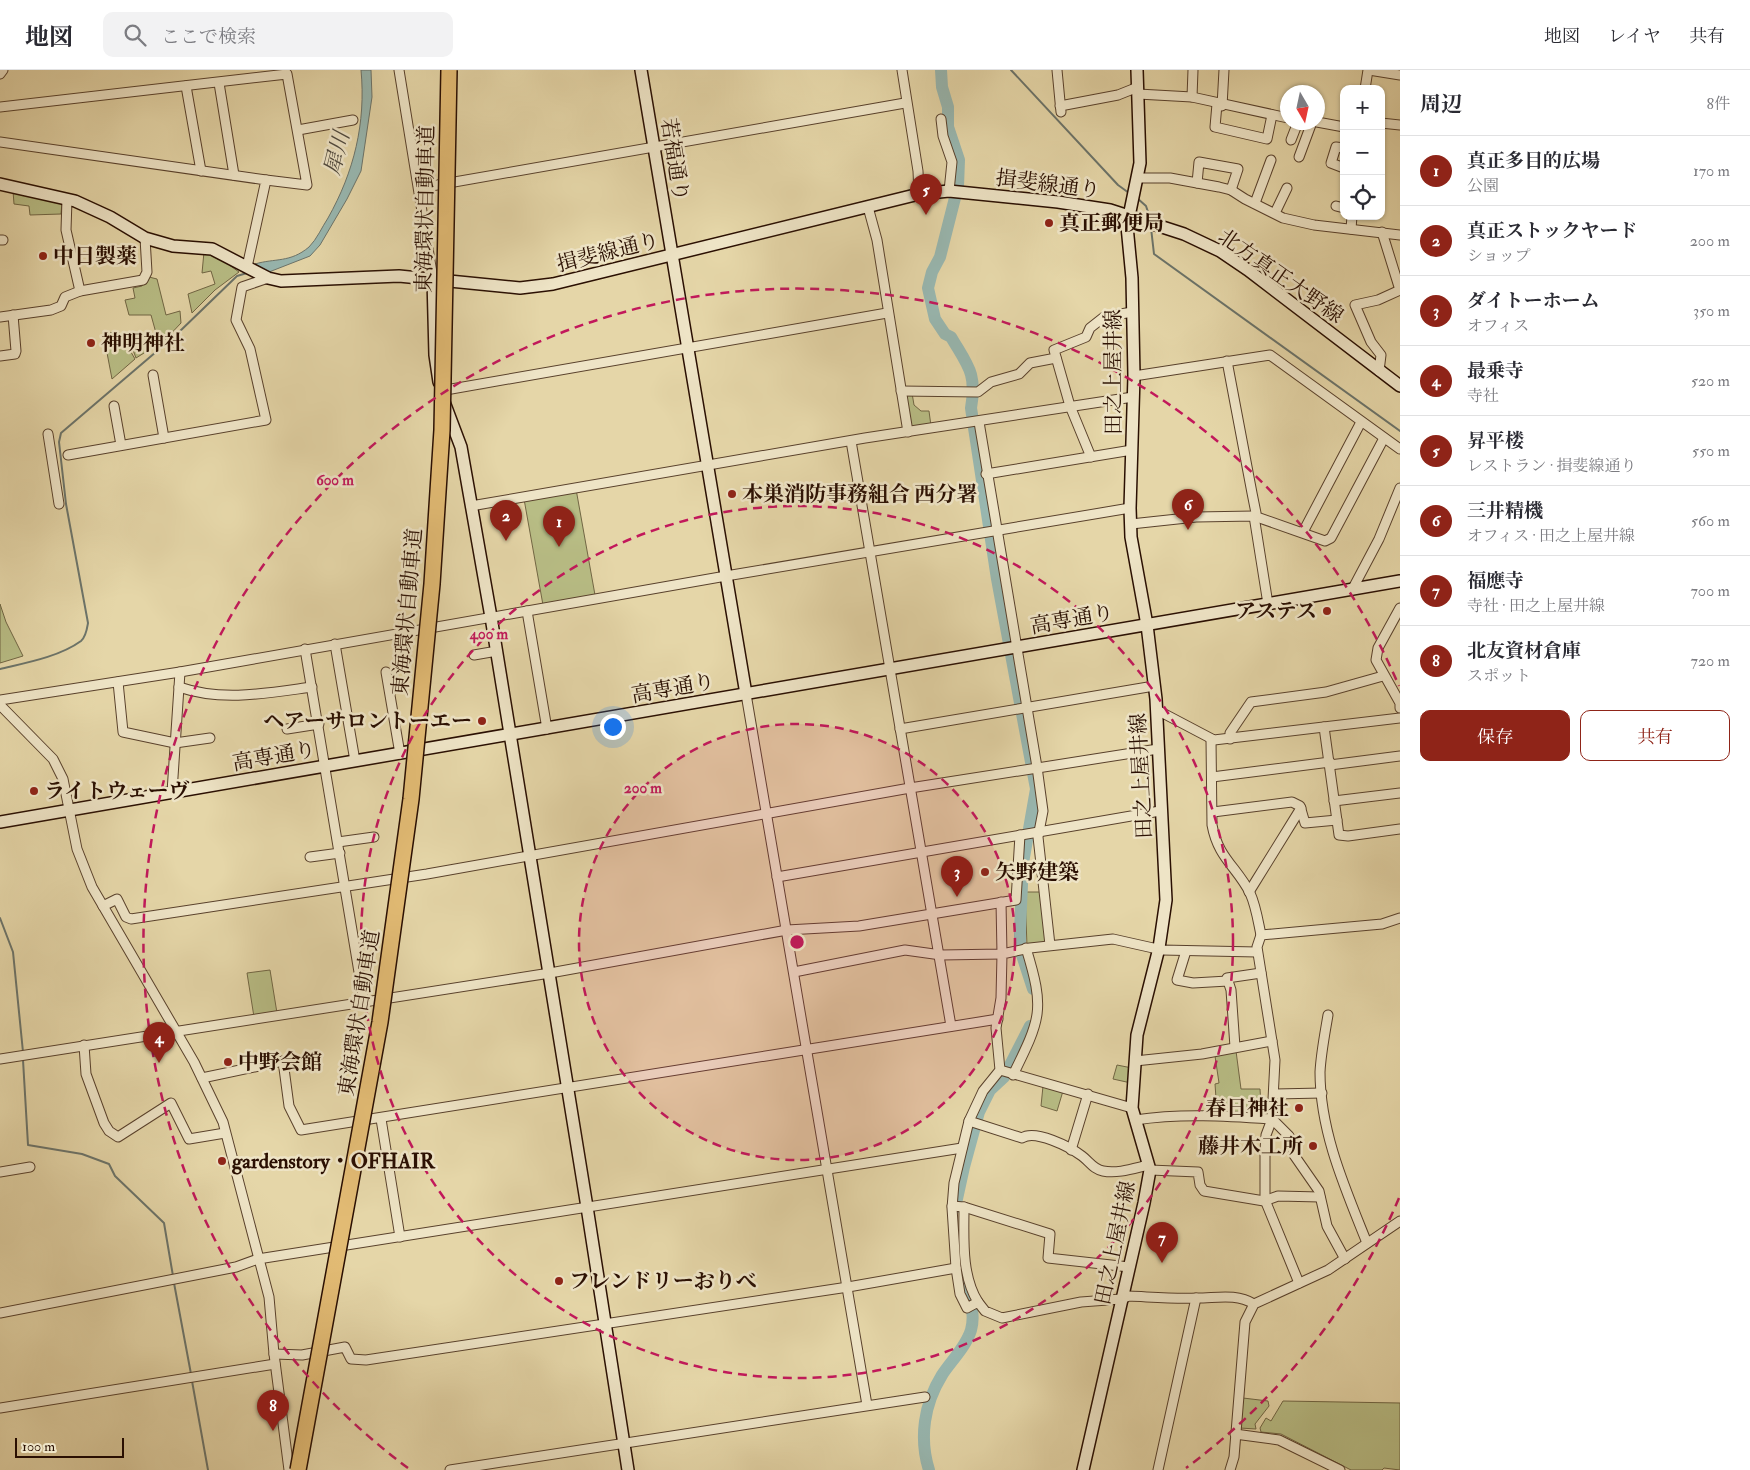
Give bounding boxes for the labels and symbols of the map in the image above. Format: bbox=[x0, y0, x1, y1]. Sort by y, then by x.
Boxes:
north arrow bbox=[1280, 85, 1325, 130]
street label: 若福通り bbox=[655, 116, 694, 204]
street label: 東海環状自動車道 bbox=[411, 125, 440, 293]
water label: 犀川 bbox=[318, 127, 356, 178]
street label: 揖斐線通り bbox=[994, 165, 1102, 204]
pin: 5 bbox=[910, 174, 942, 215]
place label: 真正郵便局 bbox=[1059, 210, 1164, 237]
marker: 真正郵便局 bbox=[1043, 217, 1055, 229]
street label: 北方真正大野線 bbox=[1213, 223, 1349, 330]
street label: 揖斐線通り bbox=[554, 227, 662, 278]
place label: 中日製薬 bbox=[53, 243, 137, 270]
marker: 中日製薬 bbox=[37, 250, 49, 262]
street label: 田之上屋井線 bbox=[1100, 309, 1127, 435]
place label: 神明神社 bbox=[101, 330, 185, 357]
marker: 神明神社 bbox=[85, 337, 97, 349]
text: 600 m bbox=[316, 471, 354, 490]
place label: 本巣消防事務組合 西分署 bbox=[742, 481, 977, 508]
marker: 本巣消防事務組合 西分署 bbox=[726, 488, 738, 500]
pin: 6 bbox=[1172, 489, 1204, 530]
pin: 2 bbox=[490, 500, 522, 541]
pin: 1 bbox=[543, 506, 575, 547]
street label: 東海環状自動車道 bbox=[387, 527, 428, 697]
place label: アステス bbox=[1235, 598, 1317, 625]
street label: 高専通り bbox=[1028, 599, 1116, 640]
marker: アステス bbox=[1321, 605, 1333, 617]
text: 400 m bbox=[469, 625, 508, 644]
street label: 高専通り bbox=[629, 668, 717, 709]
place label: ヘアーサロントーエー bbox=[263, 708, 472, 735]
street label: 田之上屋井線 bbox=[1125, 712, 1158, 840]
your location bbox=[600, 714, 626, 740]
marker: ヘアーサロントーエー bbox=[476, 715, 488, 727]
street label: 高専通り bbox=[230, 736, 318, 777]
place label: ライトウェーヴ bbox=[44, 778, 190, 805]
text: 200 m bbox=[624, 779, 662, 798]
marker: ライトウェーヴ bbox=[28, 785, 40, 797]
pin: 3 bbox=[941, 856, 973, 897]
place label: 矢野建築 bbox=[995, 859, 1079, 886]
marker: 矢野建築 bbox=[979, 866, 991, 878]
street label: 東海環状自動車道 bbox=[333, 928, 386, 1098]
centre of rings bbox=[788, 933, 806, 951]
pin: 4 bbox=[143, 1022, 175, 1063]
place label: 中野会館 bbox=[238, 1049, 322, 1076]
marker: 中野会館 bbox=[222, 1056, 234, 1068]
place label: 春日神社 bbox=[1205, 1095, 1289, 1122]
marker: 春日神社 bbox=[1293, 1102, 1305, 1114]
place label: 藤井木工所 bbox=[1198, 1133, 1303, 1160]
marker: 藤井木工所 bbox=[1307, 1140, 1319, 1152]
place label: gardenstory・OFHAIR bbox=[231, 1148, 436, 1175]
marker: gardenstory・OFHAIR bbox=[216, 1155, 228, 1167]
street label: 田之上屋井線 bbox=[1089, 1179, 1142, 1308]
pin: 7 bbox=[1146, 1222, 1178, 1263]
place label: フレンドリーおりべ bbox=[569, 1268, 757, 1295]
marker: フレンドリーおりべ bbox=[553, 1275, 565, 1287]
pin: 8 bbox=[257, 1390, 289, 1431]
scale bar bbox=[15, 1435, 124, 1458]

